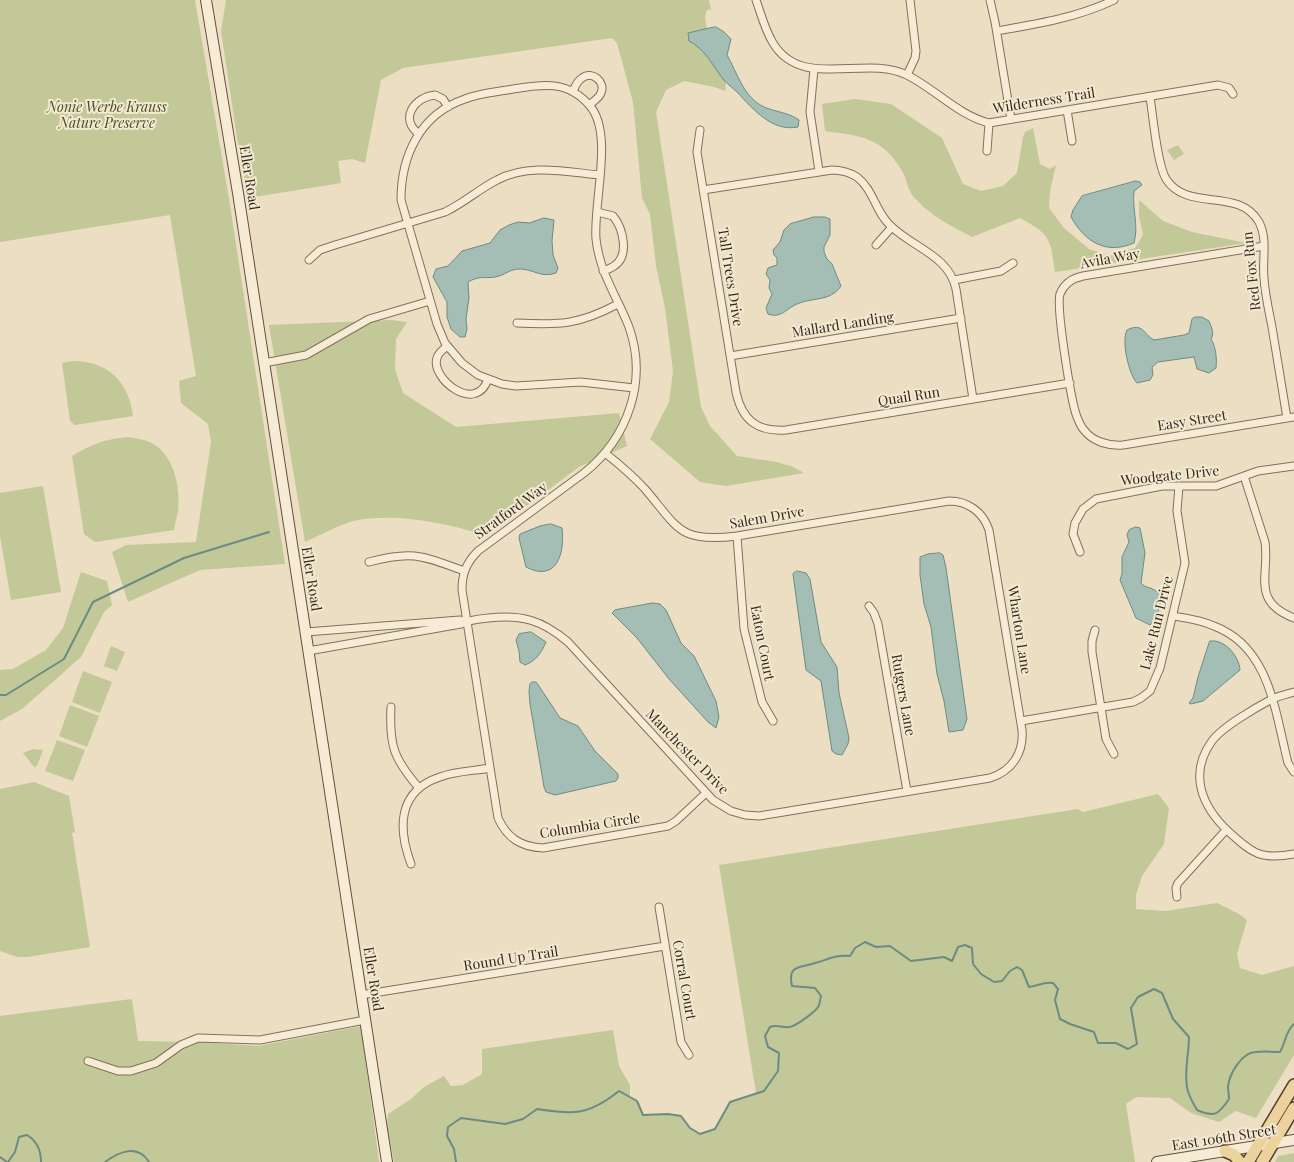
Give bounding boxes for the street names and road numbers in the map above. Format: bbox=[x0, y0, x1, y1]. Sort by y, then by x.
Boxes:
street label: Wilderness Trail bbox=[992, 85, 1096, 117]
street label: Eller Road bbox=[236, 145, 262, 211]
street label: Tall Trees Drive bbox=[714, 226, 746, 328]
street label: Red Fox Run bbox=[1240, 231, 1264, 311]
street label: Avila Way bbox=[1079, 246, 1141, 272]
street label: Mallard Landing bbox=[791, 309, 895, 341]
street label: Quail Run bbox=[877, 384, 941, 410]
street label: Easy Street bbox=[1156, 407, 1228, 435]
street label: Woodgate Drive bbox=[1120, 462, 1220, 490]
street label: Stratford Way bbox=[471, 479, 551, 543]
street label: Salem Drive bbox=[728, 503, 806, 533]
street label: Eller Road bbox=[298, 546, 324, 612]
street label: Lake Run Drive bbox=[1137, 574, 1177, 672]
street label: Wharton Lane bbox=[1004, 585, 1034, 675]
street label: Eaton Court bbox=[746, 604, 778, 682]
street label: Rutgers Lane bbox=[888, 653, 918, 737]
street label: Manchester Drive bbox=[642, 706, 732, 798]
street label: Columbia Circle bbox=[539, 810, 641, 842]
street label: Corral Court bbox=[669, 939, 699, 1021]
street label: Round Up Trail bbox=[462, 943, 560, 975]
street label: Eller Road bbox=[360, 946, 386, 1012]
street label: East 106th Street bbox=[1171, 1121, 1277, 1155]

